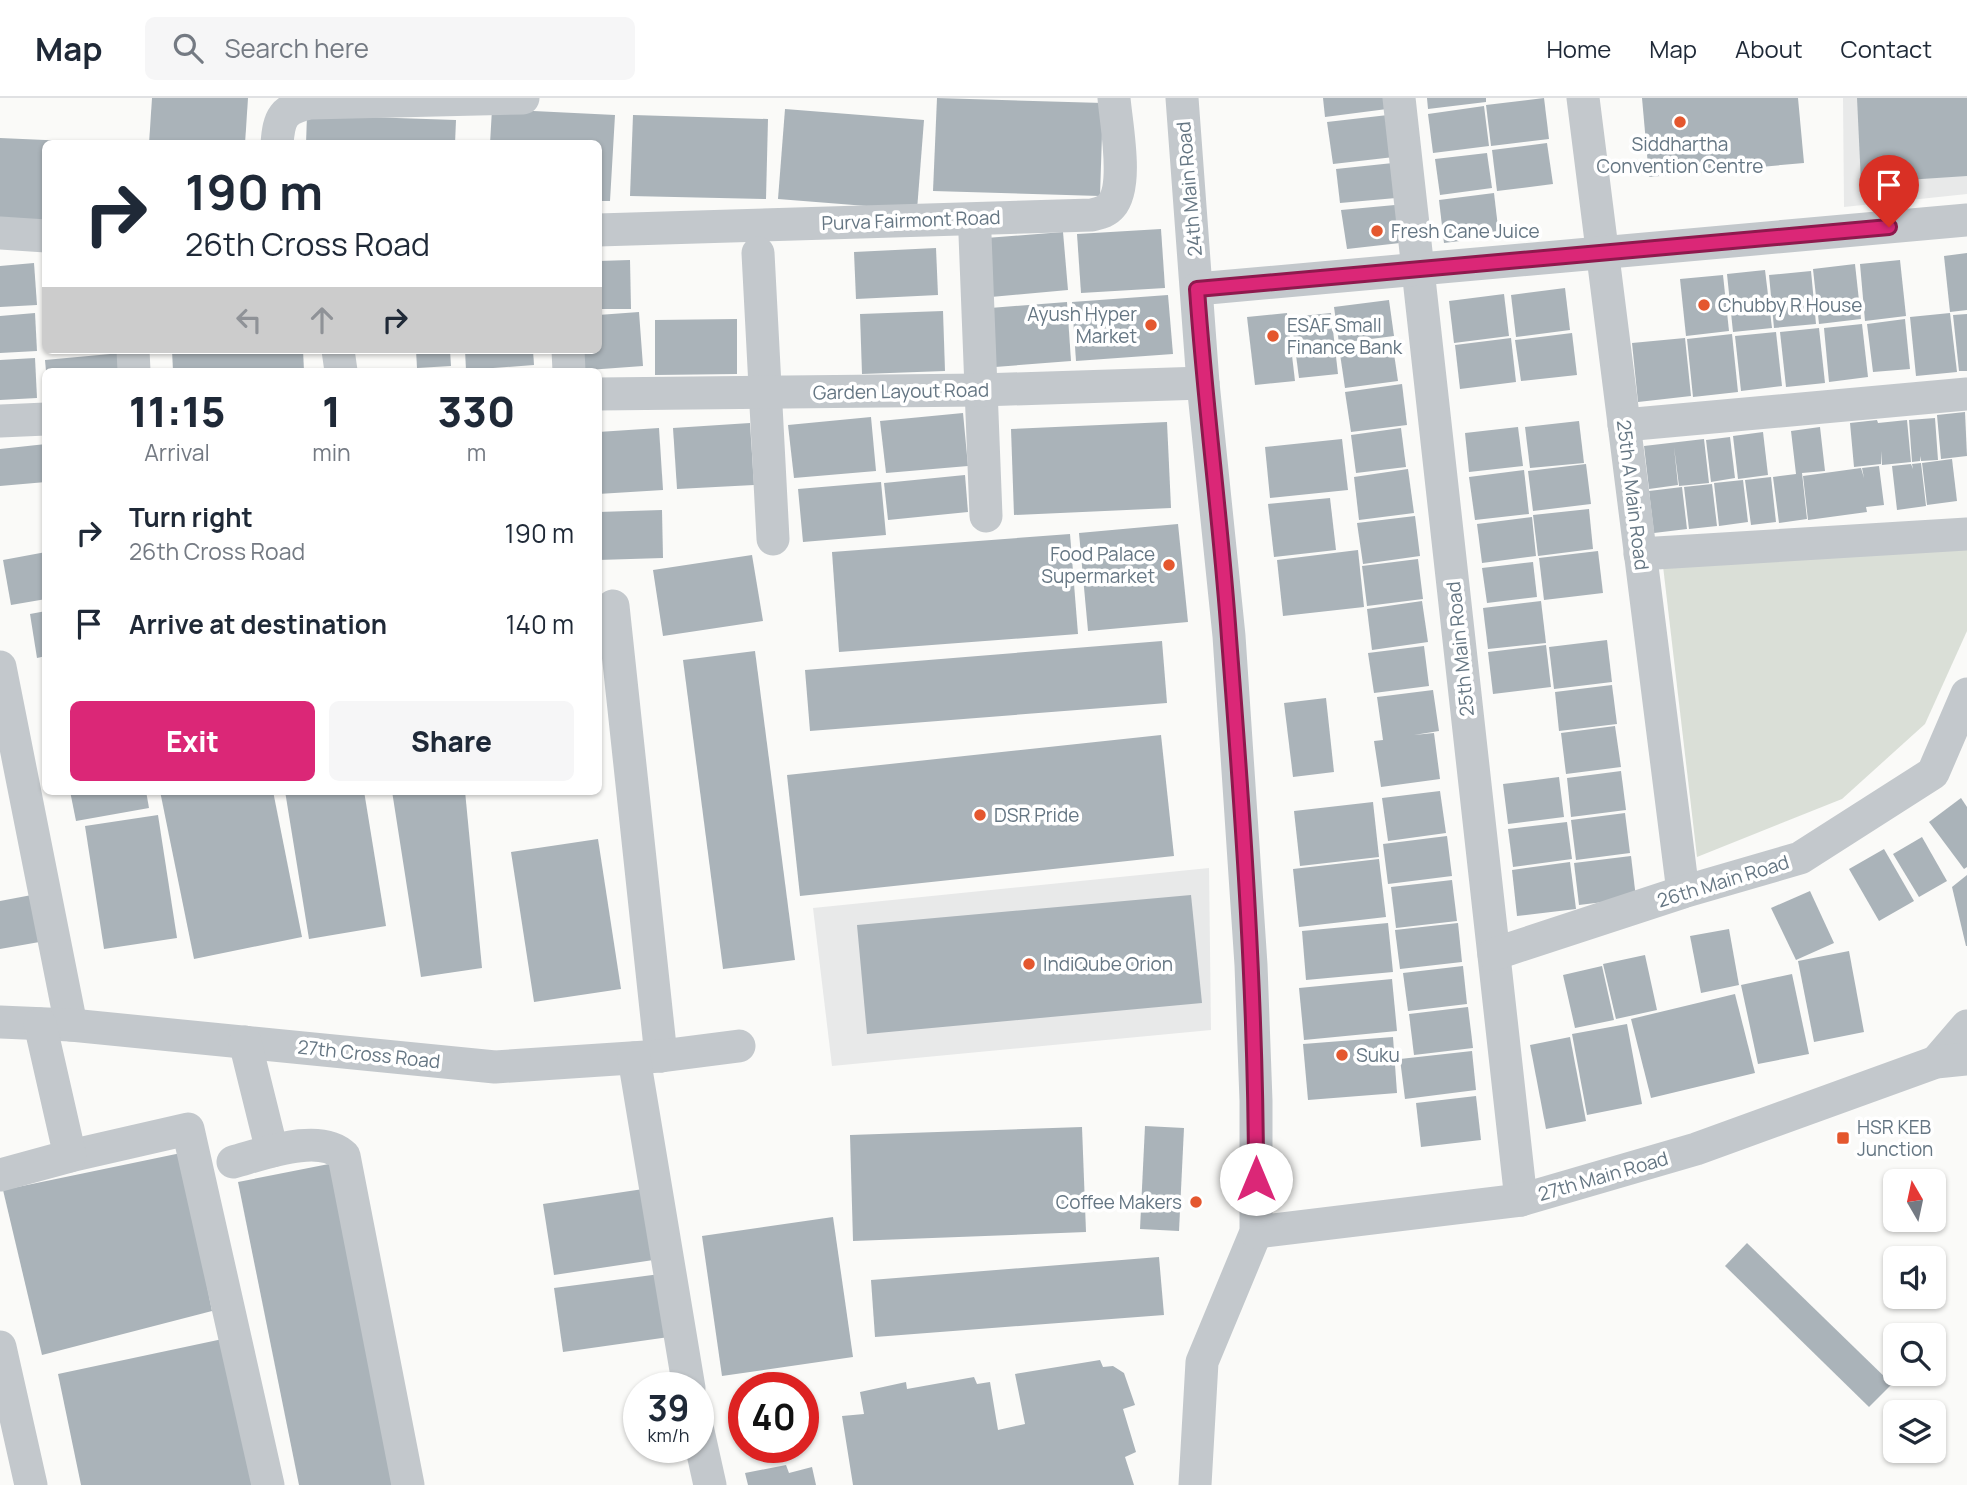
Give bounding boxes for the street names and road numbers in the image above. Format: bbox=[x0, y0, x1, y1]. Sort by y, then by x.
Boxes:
street label: 24th Main Road bbox=[1170, 120, 1208, 258]
street label: Purva Fairmont Road bbox=[821, 204, 1001, 236]
street label: Garden Layout Road bbox=[813, 376, 989, 406]
street label: 25th A Main Road bbox=[1611, 418, 1655, 572]
street label: 25th Main Road bbox=[1440, 580, 1480, 718]
street label: 26th Main Road bbox=[1654, 849, 1792, 913]
street label: 27th Cross Road bbox=[296, 1034, 442, 1074]
street label: 27th Main Road bbox=[1535, 1145, 1671, 1207]

